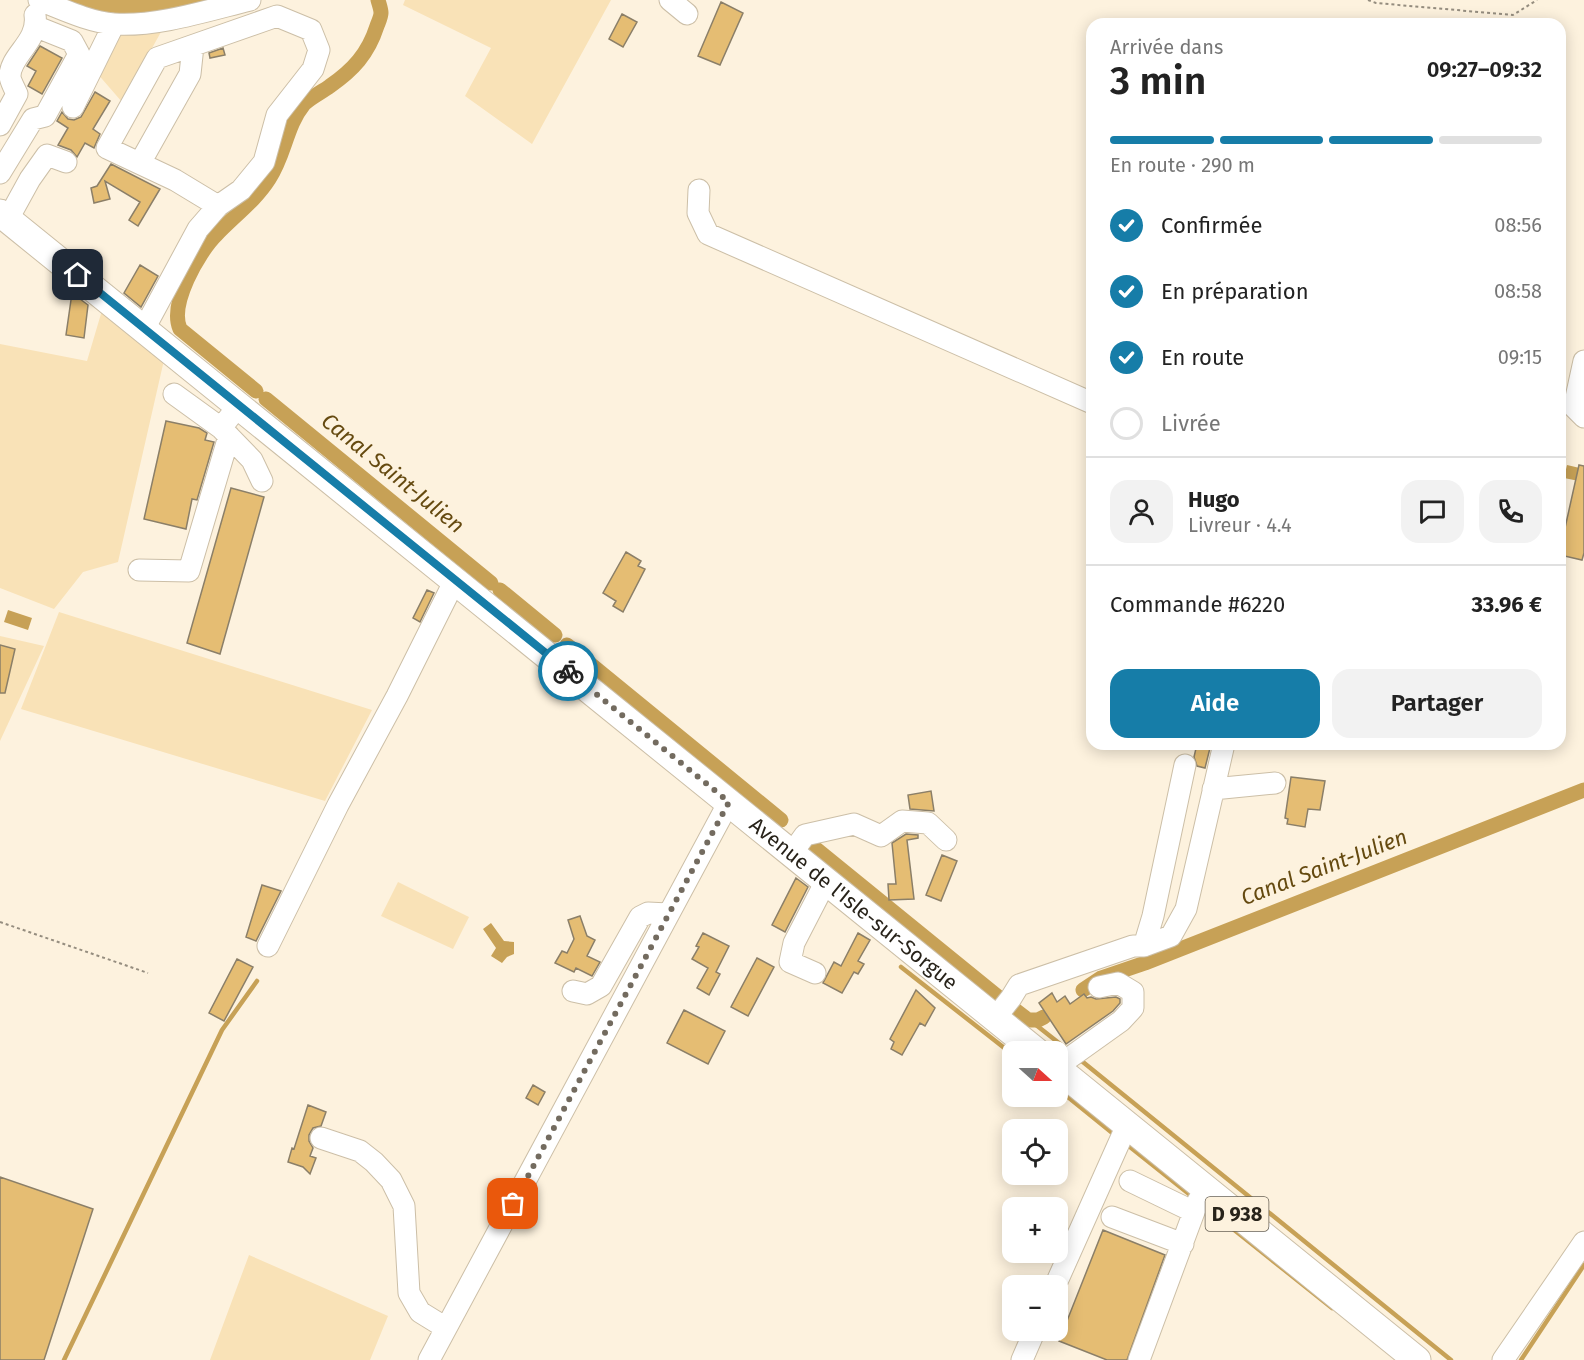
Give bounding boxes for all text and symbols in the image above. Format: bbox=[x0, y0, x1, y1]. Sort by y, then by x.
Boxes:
text: Arrivée dans bbox=[1110, 35, 1223, 59]
text: 09:27–09:32 bbox=[1427, 56, 1542, 83]
text: 3 min bbox=[1110, 58, 1206, 104]
text: En route · 290 m bbox=[1110, 153, 1255, 177]
icon: check bbox=[1110, 209, 1143, 242]
text: Confirmée bbox=[1161, 212, 1263, 239]
text: 08:56 bbox=[1494, 213, 1542, 237]
pin bbox=[52, 249, 103, 300]
icon: home bbox=[61, 258, 94, 291]
icon: check bbox=[1110, 275, 1143, 308]
text: En préparation bbox=[1161, 278, 1309, 305]
text: 08:58 bbox=[1494, 279, 1542, 303]
icon: check bbox=[1110, 341, 1143, 374]
text: En route bbox=[1161, 344, 1244, 371]
text: 09:15 bbox=[1498, 345, 1542, 369]
water label: Canal Saint-Julien bbox=[316, 407, 470, 539]
text: Livrée bbox=[1161, 410, 1221, 437]
button: person bbox=[1110, 480, 1173, 543]
button: chat bbox=[1401, 480, 1464, 543]
button: phone bbox=[1479, 480, 1542, 543]
text: Hugo bbox=[1188, 486, 1240, 513]
text: Livreur · 4.4 bbox=[1188, 513, 1292, 537]
text: Commande #6220 bbox=[1110, 591, 1285, 618]
text: 33.96 € bbox=[1471, 591, 1542, 618]
courier bbox=[538, 641, 598, 701]
icon: bike bbox=[552, 655, 585, 688]
button: Aide bbox=[1110, 669, 1320, 738]
button: Partager bbox=[1332, 669, 1542, 738]
street label: Avenue de l'Isle-sur-Sorgue bbox=[744, 812, 963, 996]
water label: Canal Saint-Julien bbox=[1237, 823, 1411, 911]
north arrow bbox=[1002, 1041, 1068, 1107]
map controls bbox=[1002, 1041, 1068, 1341]
button: locate bbox=[1002, 1119, 1068, 1185]
pin bbox=[487, 1178, 538, 1229]
icon: bag bbox=[496, 1187, 529, 1220]
button: + bbox=[1002, 1197, 1068, 1263]
road number: D 938 bbox=[1206, 1197, 1268, 1231]
button: − bbox=[1002, 1275, 1068, 1341]

